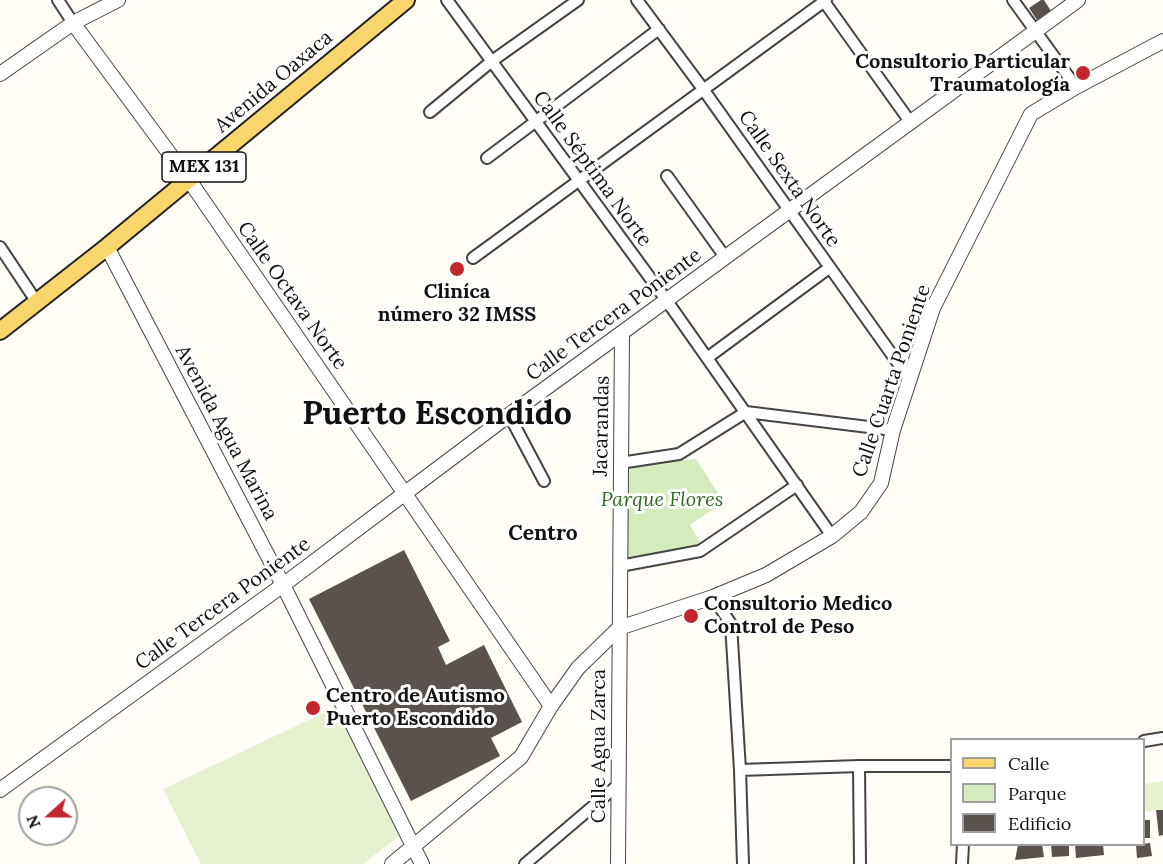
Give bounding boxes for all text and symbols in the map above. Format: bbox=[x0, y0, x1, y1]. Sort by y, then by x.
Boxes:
street label: Avenida Oaxaca bbox=[210, 26, 338, 138]
place label: Consultorio Particular Traumatología bbox=[855, 50, 1070, 97]
marker: Consultorio Particular Traumatología bbox=[1074, 64, 1092, 82]
street label: Calle Séptima Norte bbox=[528, 87, 656, 251]
street label: Calle Sexta Norte bbox=[733, 106, 845, 252]
road number: MEX 131 bbox=[162, 152, 246, 182]
street label: Calle Octava Norte bbox=[232, 217, 352, 375]
street label: Calle Tercera Poniente bbox=[522, 243, 706, 387]
marker: Cliníca número 32 IMSS bbox=[448, 260, 466, 278]
place label: Cliníca número 32 IMSS bbox=[378, 280, 536, 327]
street label: Calle Cuarta Poniente bbox=[848, 281, 936, 481]
street label: Avenida Agua Marina bbox=[170, 341, 282, 525]
street label: Jacarandas bbox=[589, 375, 615, 477]
district label: Puerto Escondido bbox=[302, 396, 572, 434]
park label: Parque Flores bbox=[601, 488, 723, 512]
district label: Centro bbox=[508, 521, 578, 547]
street label: Calle Tercera Poniente bbox=[131, 532, 315, 676]
place label: Consultorio Medico Control de Peso bbox=[704, 592, 892, 639]
marker: Consultorio Medico Control de Peso bbox=[682, 607, 700, 625]
street label: Calle Agua Zarca bbox=[587, 669, 611, 823]
place label: Centro de Autismo Puerto Escondido bbox=[326, 684, 505, 731]
marker: Centro de Autismo Puerto Escondido bbox=[304, 699, 322, 717]
legend bbox=[950, 738, 1145, 846]
text: Calle bbox=[1008, 752, 1049, 775]
text: Parque bbox=[1008, 782, 1067, 805]
north arrow bbox=[18, 786, 78, 846]
text: N bbox=[22, 812, 45, 831]
text: Edificio bbox=[1008, 812, 1071, 835]

